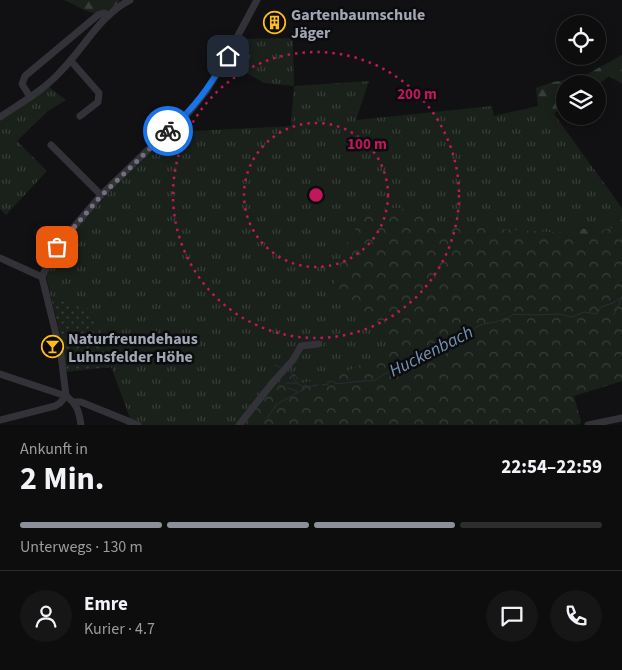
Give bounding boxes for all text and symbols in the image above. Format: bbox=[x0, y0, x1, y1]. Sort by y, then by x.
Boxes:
place label: Gartenbaumschule Jäger bbox=[291, 4, 425, 44]
building icon: Gartenbaumschule Jäger bbox=[263, 11, 287, 35]
map controls bbox=[556, 15, 606, 125]
button: locate bbox=[556, 15, 606, 65]
pin bbox=[207, 35, 249, 77]
icon: home bbox=[214, 42, 242, 70]
button: layers bbox=[556, 75, 606, 125]
text: 200 m bbox=[397, 84, 437, 105]
courier bbox=[143, 106, 193, 156]
icon: bike bbox=[154, 117, 182, 145]
text: 100 m bbox=[347, 134, 387, 155]
centre of rings bbox=[307, 186, 325, 204]
pin bbox=[36, 226, 78, 268]
icon: bag bbox=[43, 233, 71, 261]
water label: Huckenbach bbox=[385, 320, 478, 383]
place label: Naturfreundehaus Luhnsfelder Höhe bbox=[68, 328, 198, 368]
bar icon: Naturfreundehaus Luhnsfelder Höhe bbox=[40, 335, 64, 359]
text: Ankunft in bbox=[20, 438, 88, 460]
text: 22:54–22:59 bbox=[501, 454, 602, 481]
text: 2 Min. bbox=[20, 456, 104, 502]
text: Unterwegs · 130 m bbox=[20, 536, 143, 558]
button: person bbox=[20, 590, 72, 642]
button: chat bbox=[486, 590, 538, 642]
button: phone bbox=[550, 590, 602, 642]
text: Emre bbox=[84, 591, 128, 618]
text: Kurier · 4.7 bbox=[84, 618, 155, 640]

